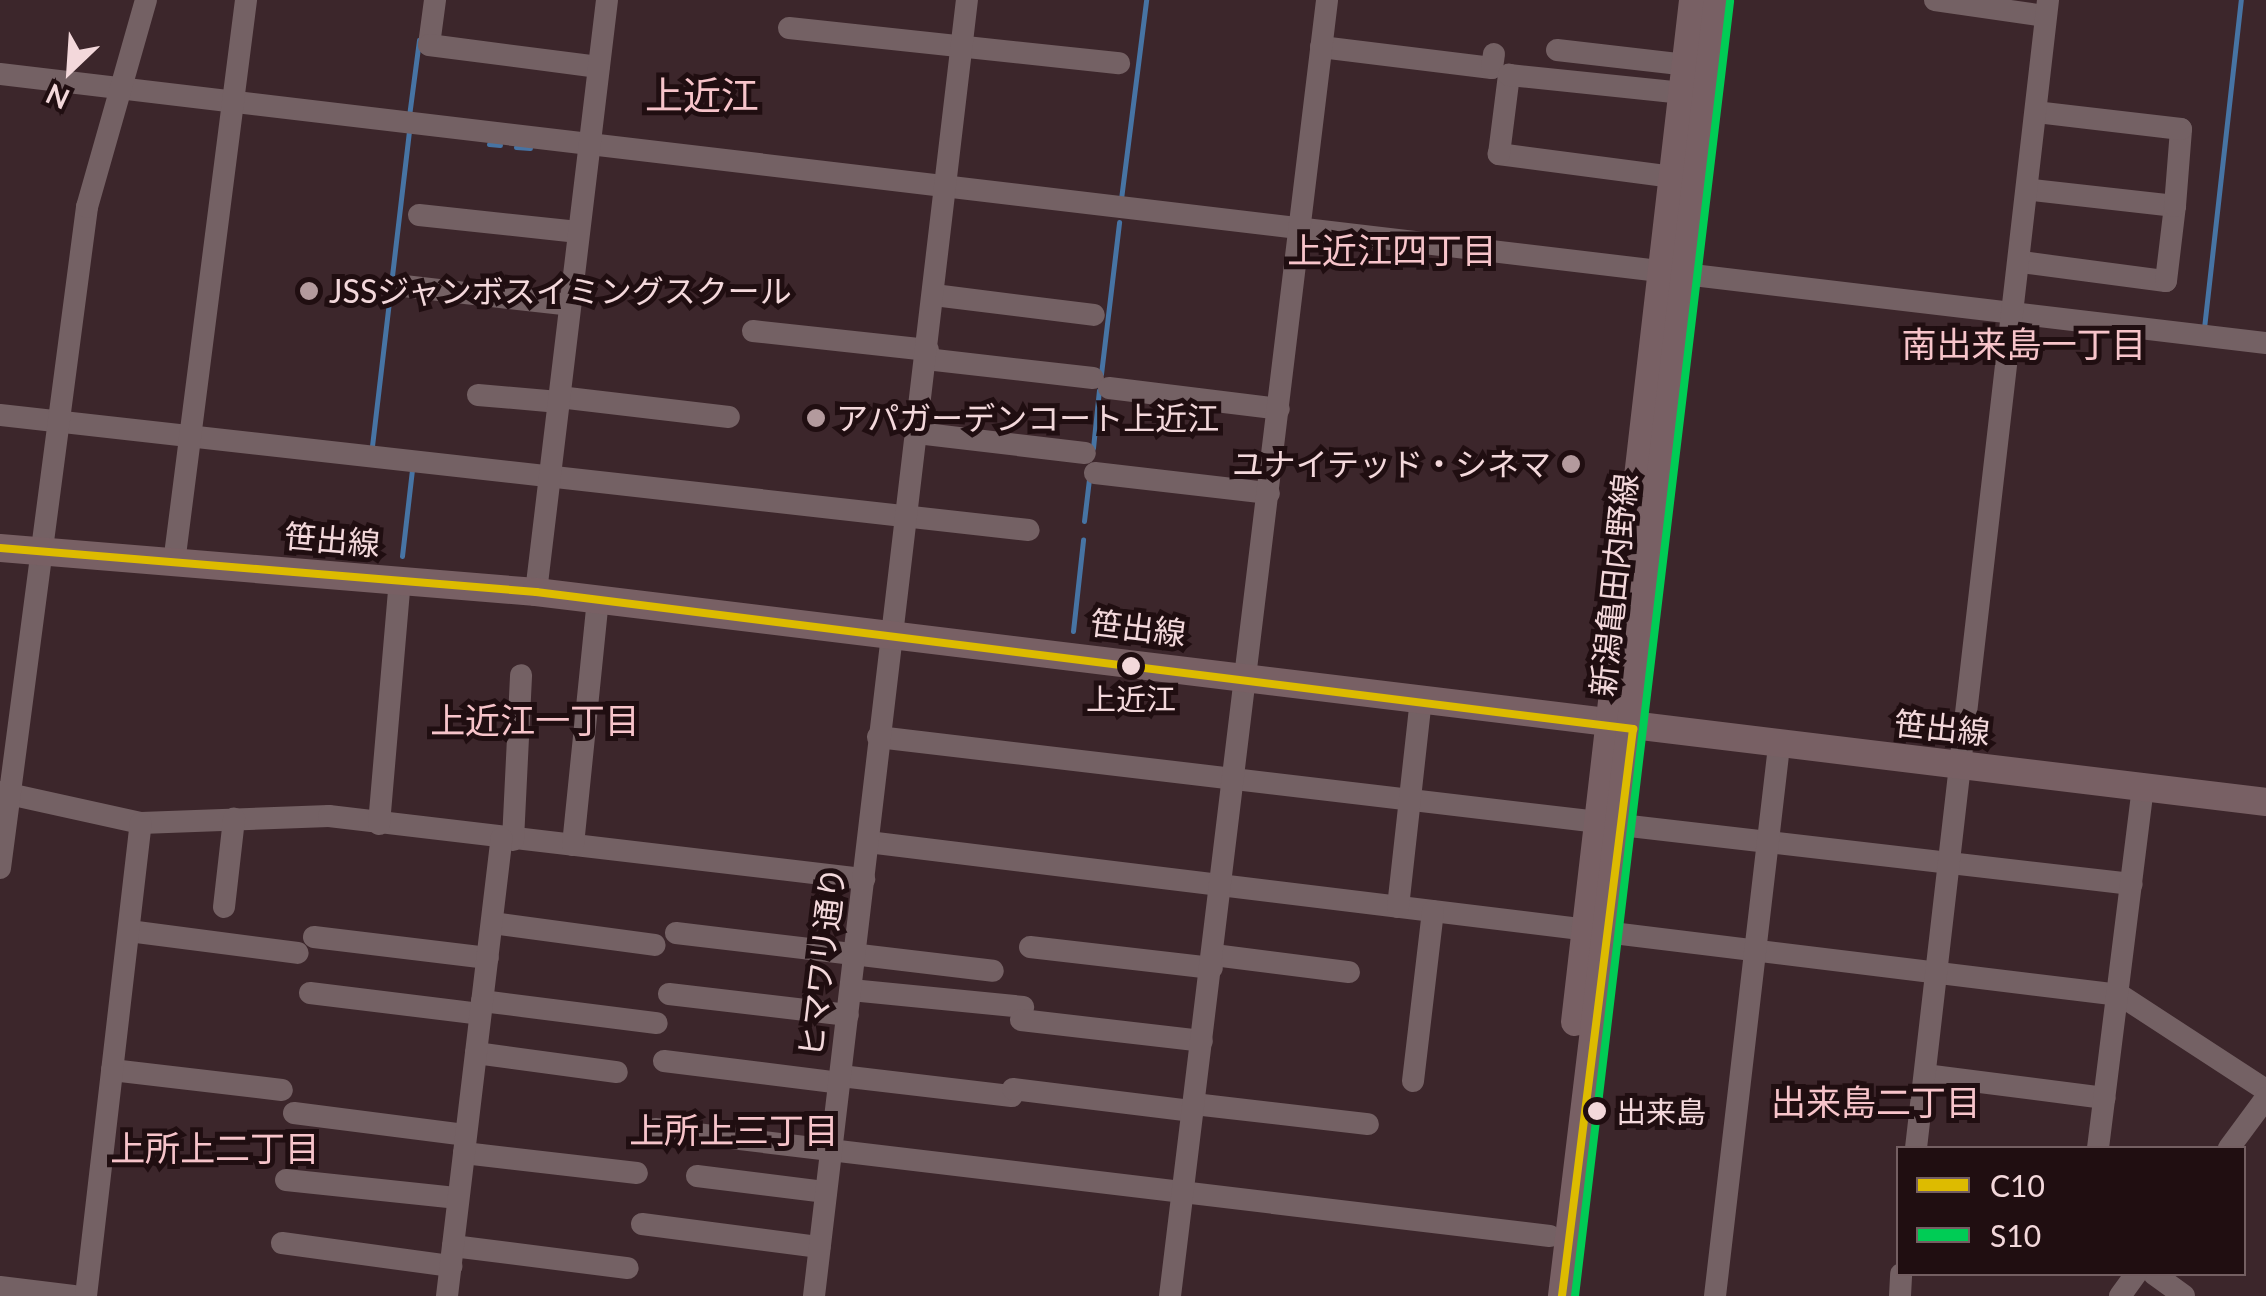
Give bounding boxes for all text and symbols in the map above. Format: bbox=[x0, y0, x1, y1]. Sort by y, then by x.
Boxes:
north arrow bbox=[20, 20, 120, 120]
district label: 上近江 bbox=[645, 72, 759, 118]
text: N bbox=[40, 77, 74, 117]
district label: 上近江四丁目 bbox=[1287, 228, 1497, 270]
place label: JSSジャンボスイミングスクール bbox=[329, 272, 793, 310]
marker: JSSジャンボスイミングスクール bbox=[298, 280, 320, 302]
district label: 南出来島一丁目 bbox=[1902, 322, 2146, 364]
place label: アパガーデンコート上近江 bbox=[836, 399, 1220, 437]
marker: アパガーデンコート上近江 bbox=[805, 407, 827, 429]
place label: ユナイテッド・シネマ bbox=[1231, 445, 1551, 483]
marker: ユナイテッド・シネマ bbox=[1560, 453, 1582, 475]
street label: 新潟亀田内野線 bbox=[1583, 472, 1645, 698]
street label: 笹出線 bbox=[283, 517, 381, 563]
street label: 笹出線 bbox=[1088, 603, 1188, 653]
marker: 上近江 bbox=[1121, 656, 1141, 676]
place label: 上近江 bbox=[1086, 680, 1176, 716]
district label: 上近江一丁目 bbox=[430, 698, 640, 740]
street label: 笹出線 bbox=[1892, 704, 1992, 752]
street label: ヒマワリ通り bbox=[791, 864, 853, 1060]
district label: 出来島二丁目 bbox=[1771, 1080, 1981, 1122]
place label: 出来島 bbox=[1616, 1093, 1706, 1129]
marker: 出来島 bbox=[1587, 1101, 1607, 1121]
district label: 上所上三丁目 bbox=[629, 1108, 839, 1150]
district label: 上所上二丁目 bbox=[110, 1126, 320, 1168]
legend bbox=[1896, 1146, 2246, 1276]
text: C10 bbox=[1990, 1167, 2045, 1203]
text: S10 bbox=[1990, 1217, 2041, 1253]

